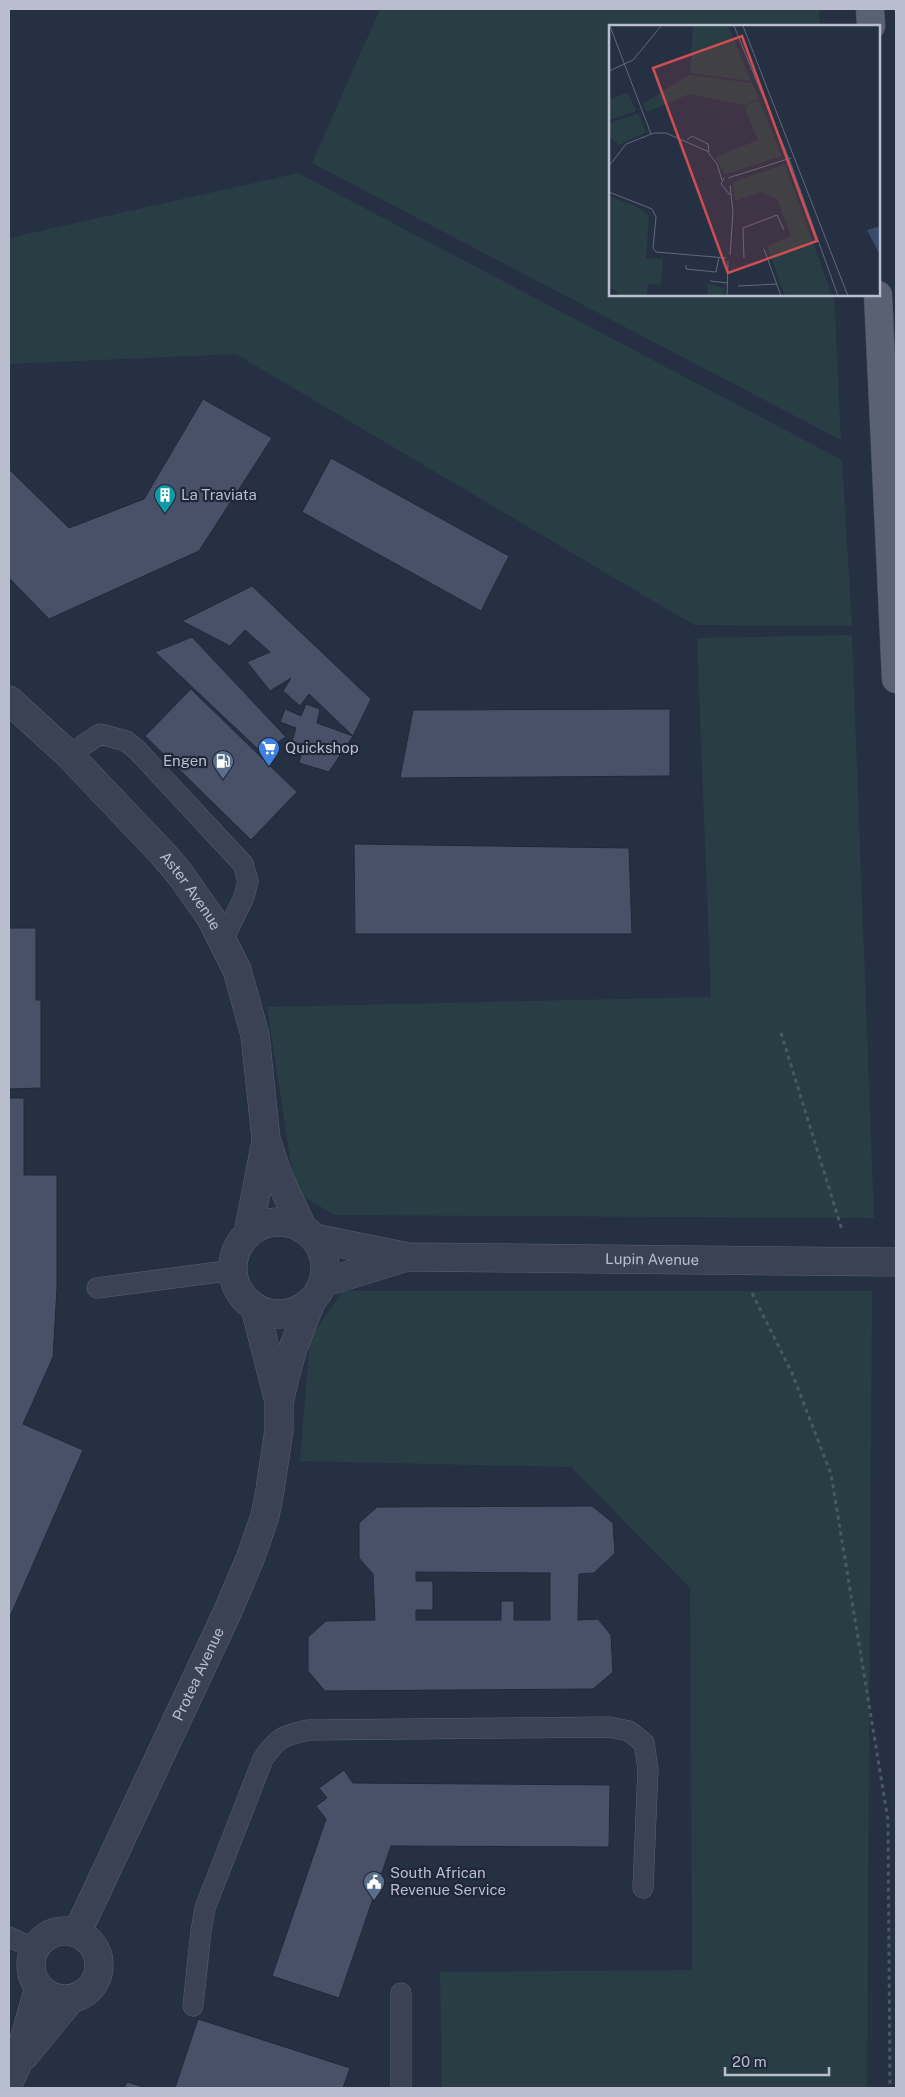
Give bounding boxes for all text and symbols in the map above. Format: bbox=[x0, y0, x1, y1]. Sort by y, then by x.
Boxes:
inset map bbox=[609, 25, 880, 296]
building icon: La Traviata bbox=[153, 483, 177, 514]
place label: La Traviata bbox=[181, 486, 257, 503]
supermarket icon: Quickshop bbox=[257, 736, 281, 767]
place label: Quickshop bbox=[285, 739, 359, 756]
fuel station icon: Engen bbox=[211, 749, 235, 780]
place label: Engen bbox=[163, 752, 207, 769]
street label: Aster Avenue bbox=[157, 848, 225, 933]
street label: Lupin Avenue bbox=[605, 1250, 699, 1268]
street label: Protea Avenue bbox=[169, 1624, 227, 1723]
place label: South African Revenue Service bbox=[390, 1864, 506, 1898]
public building icon: South African Revenue Service bbox=[362, 1870, 386, 1901]
scale bar bbox=[725, 2044, 829, 2076]
text: 20 m bbox=[732, 2053, 767, 2070]

